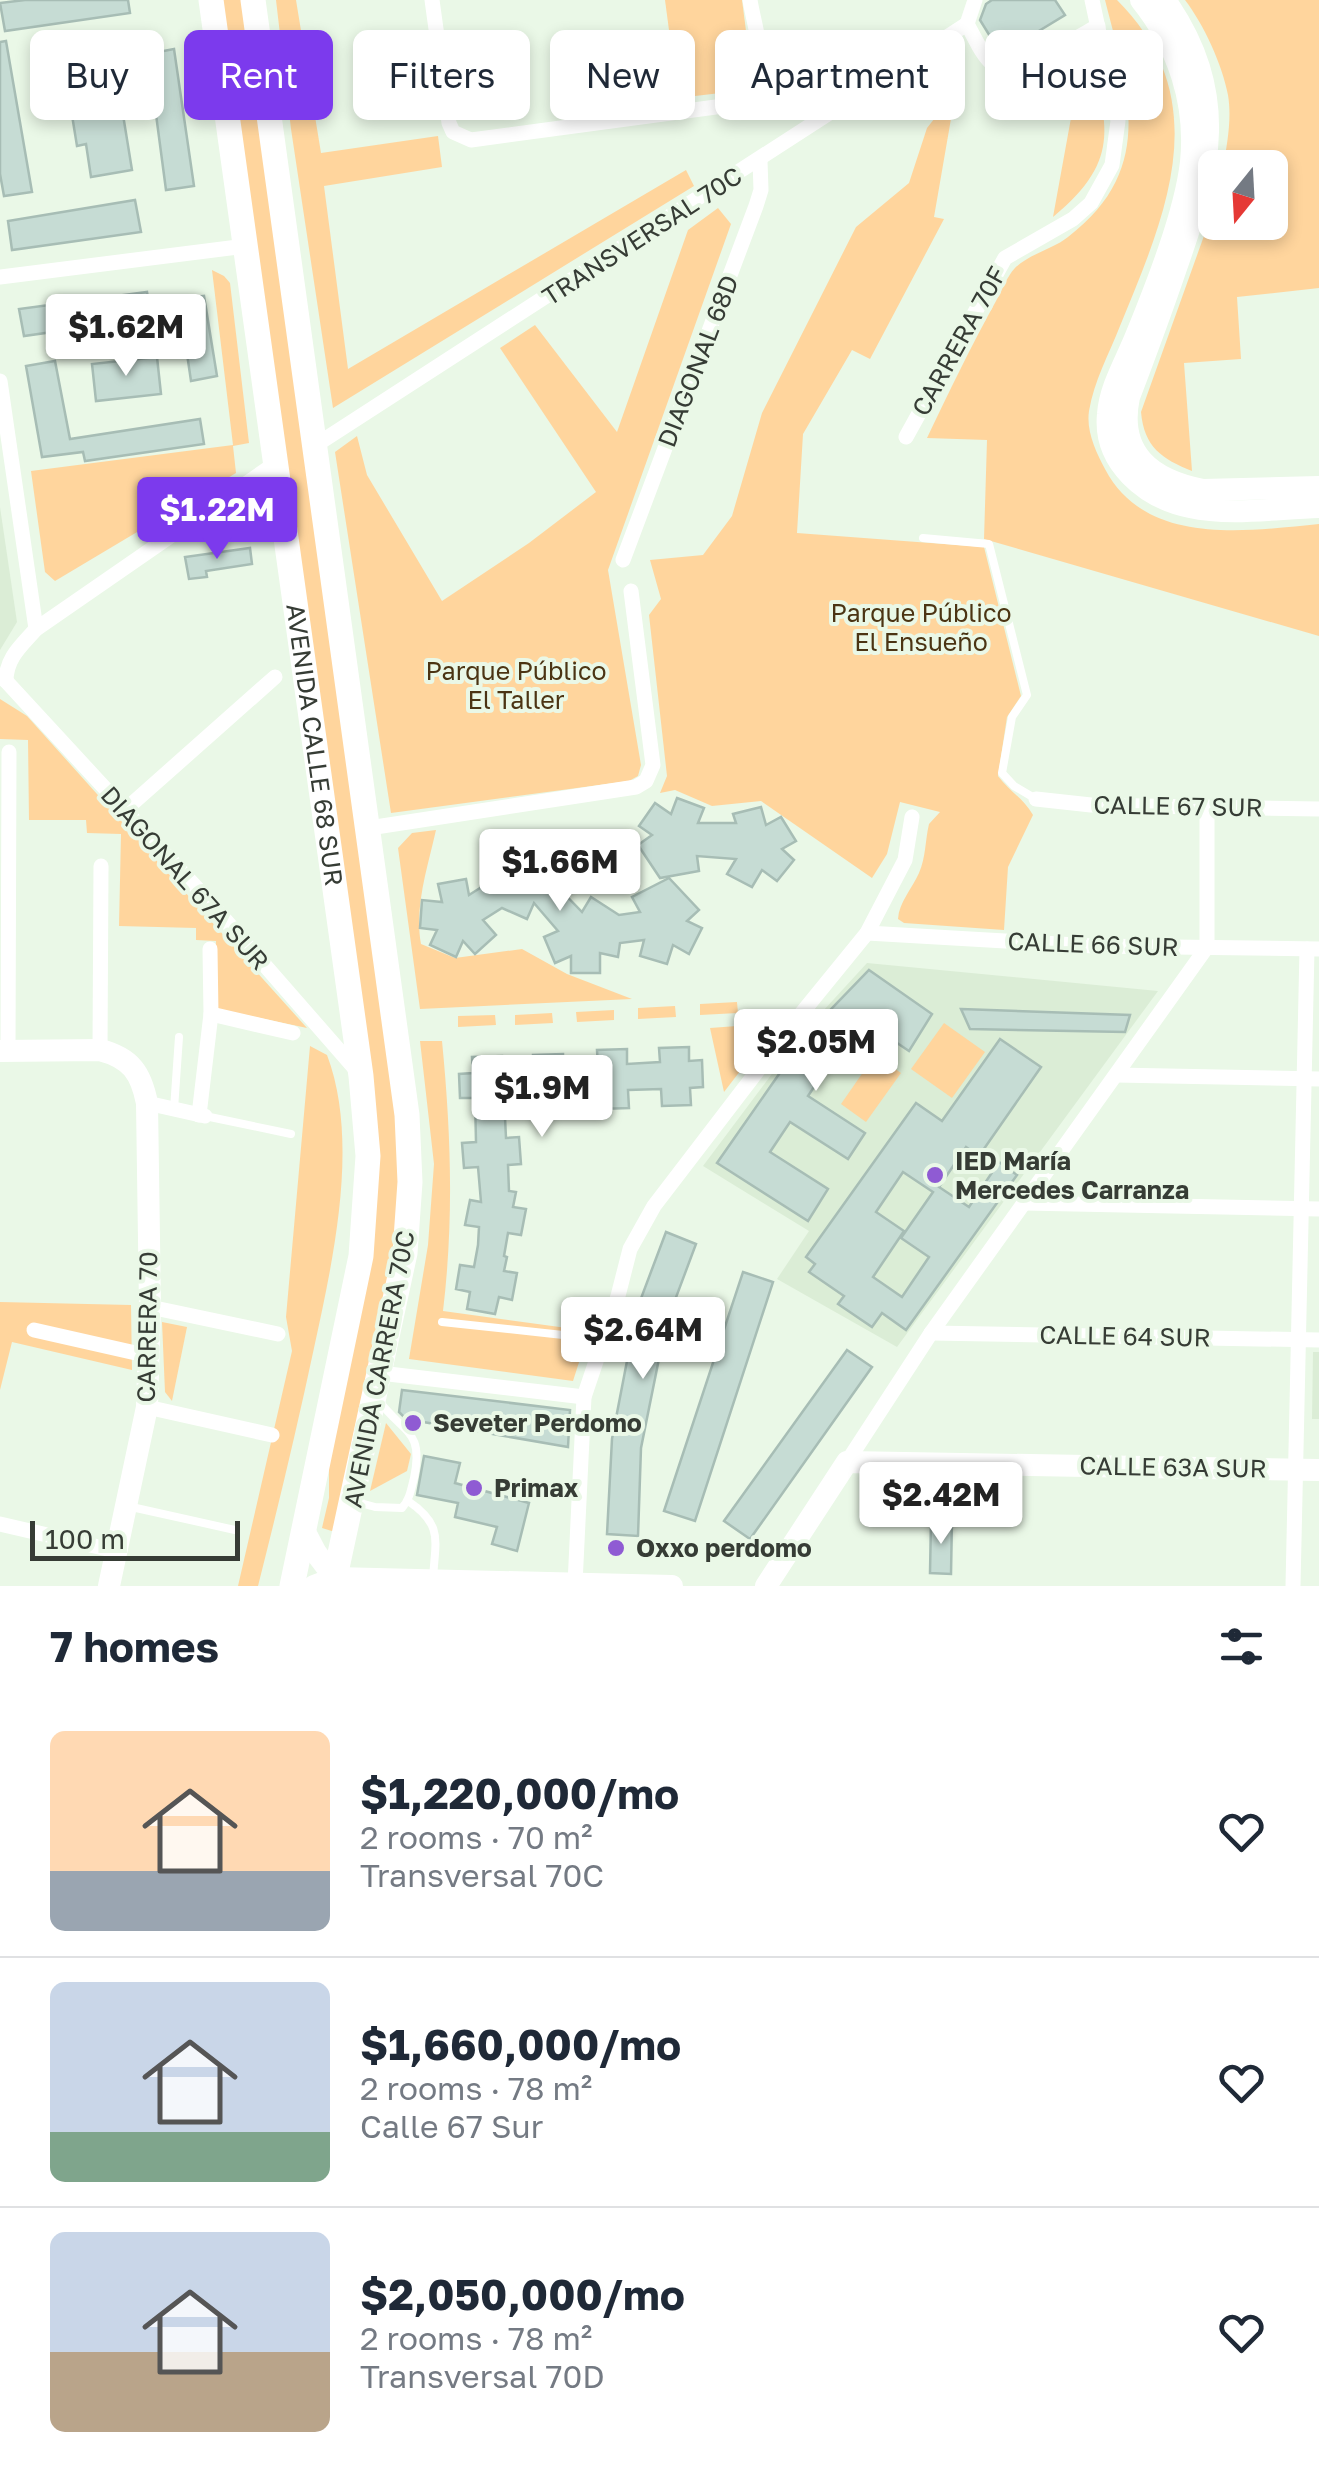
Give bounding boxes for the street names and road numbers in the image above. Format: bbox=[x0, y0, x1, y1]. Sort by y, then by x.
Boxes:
street label: TRANSVERSAL 70C bbox=[536, 160, 747, 312]
street label: CARRERA 70F bbox=[905, 261, 1012, 421]
street label: DIAGONAL 68D bbox=[650, 270, 745, 451]
street label: AVENIDA CALLE 68 SUR bbox=[280, 602, 350, 888]
street label: DIAGONAL 67A SUR bbox=[95, 779, 276, 976]
street label: CALLE 67 SUR bbox=[1093, 789, 1263, 822]
street label: CALLE 66 SUR bbox=[1007, 925, 1179, 962]
street label: AVENIDA CARRERA 70C bbox=[336, 1228, 421, 1510]
street label: CARRERA 70 bbox=[130, 1251, 163, 1403]
street label: CALLE 64 SUR bbox=[1039, 1319, 1211, 1352]
street label: CALLE 63A SUR bbox=[1079, 1449, 1267, 1484]

